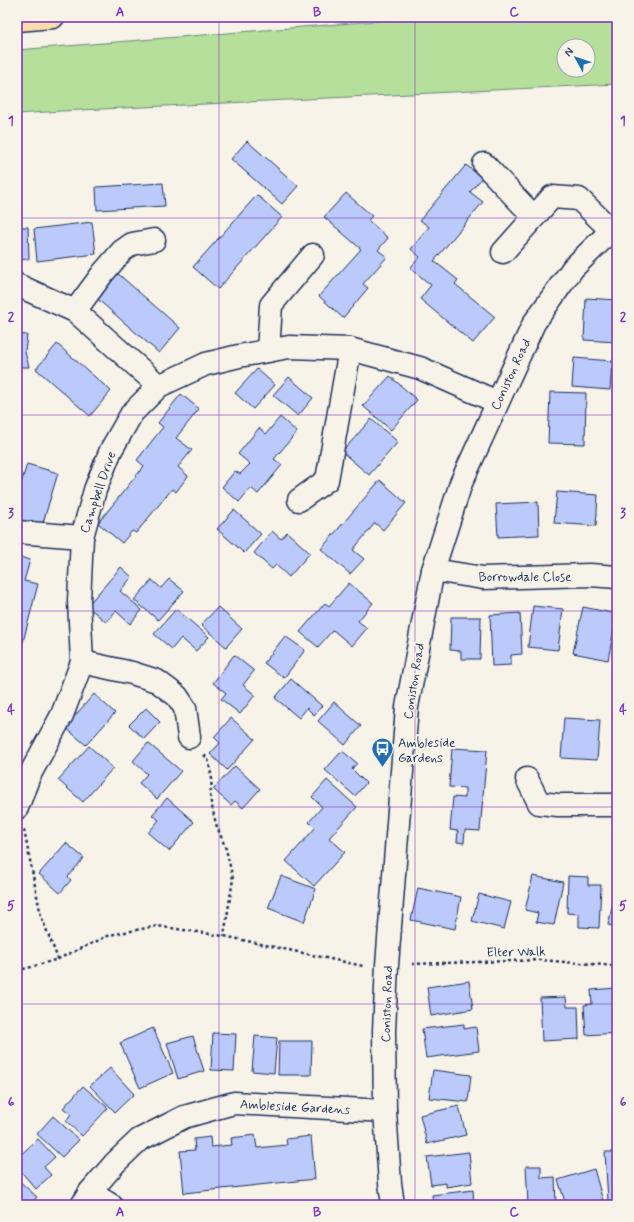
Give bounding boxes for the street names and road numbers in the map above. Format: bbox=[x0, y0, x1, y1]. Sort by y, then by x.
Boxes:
street label: Coniston Road bbox=[487, 336, 535, 413]
street label: Campbell Drive bbox=[76, 449, 120, 536]
street label: Borrowdale Close bbox=[478, 569, 572, 586]
street label: Coniston Road bbox=[400, 642, 429, 720]
street label: Elter Walk bbox=[486, 943, 546, 962]
street label: Coniston Road bbox=[378, 965, 397, 1043]
street label: Ambleside Gardens bbox=[240, 1096, 351, 1119]

